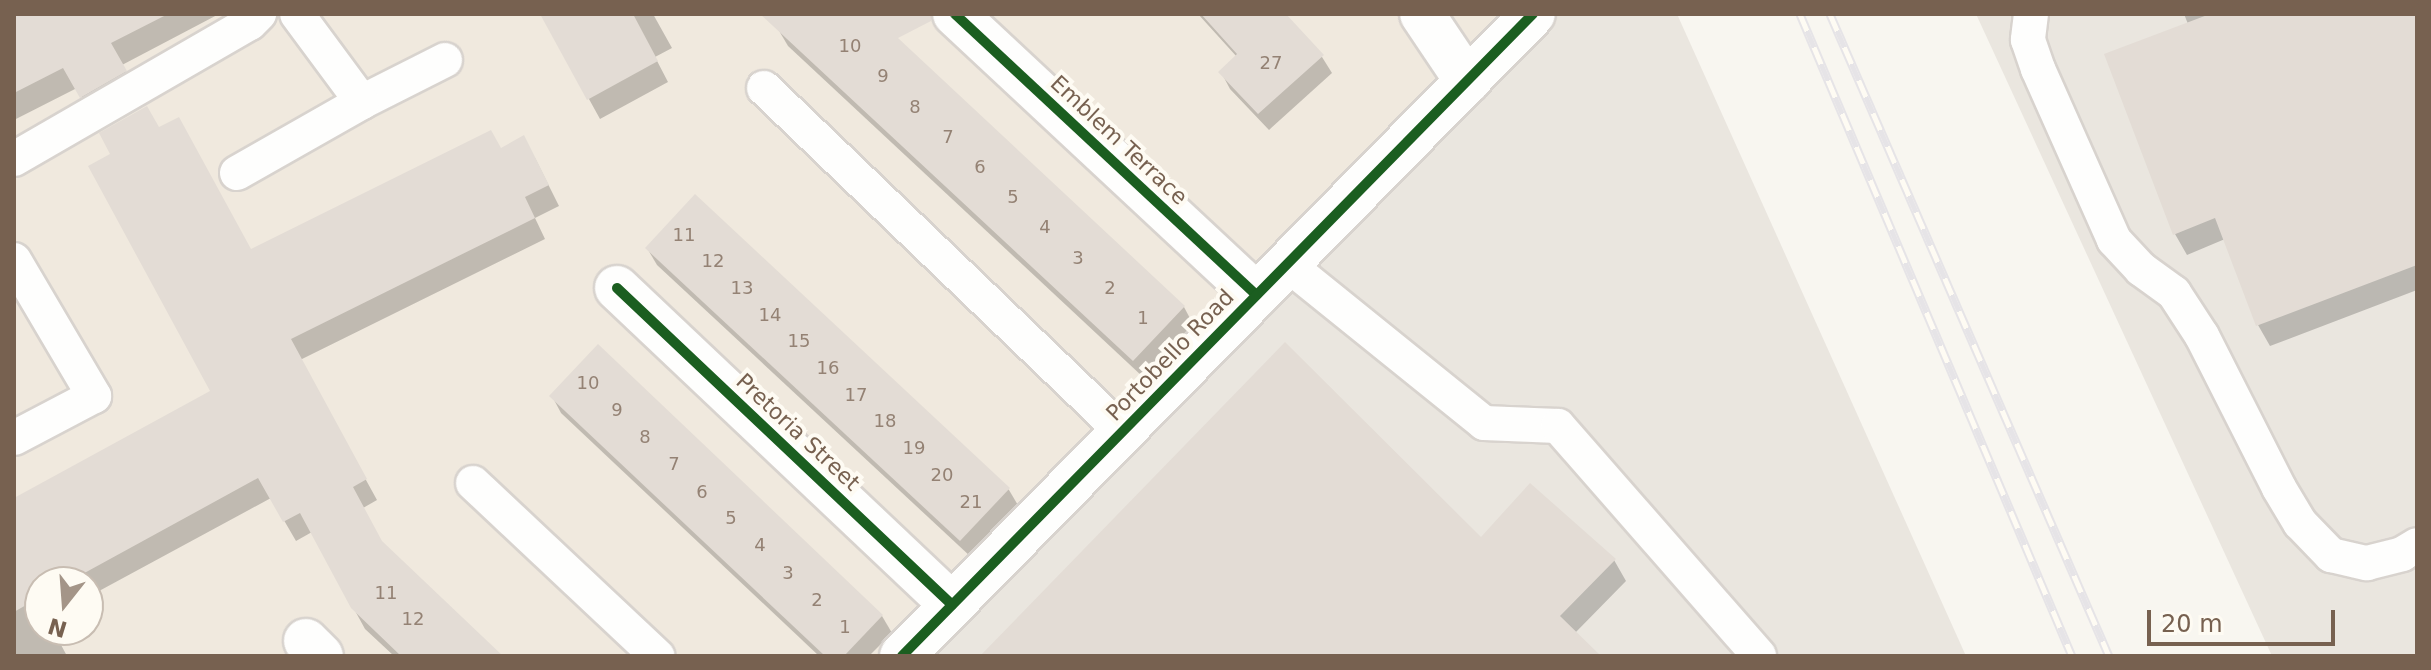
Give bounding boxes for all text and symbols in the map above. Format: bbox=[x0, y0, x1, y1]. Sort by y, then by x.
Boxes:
house number: 10 bbox=[839, 35, 861, 57]
house number: 27 bbox=[1260, 52, 1282, 74]
house number: 9 bbox=[877, 65, 889, 87]
street label: Emblem Terrace bbox=[1045, 70, 1193, 210]
house number: 8 bbox=[909, 96, 921, 118]
house number: 7 bbox=[942, 126, 954, 148]
house number: 6 bbox=[974, 156, 986, 178]
house number: 5 bbox=[1007, 186, 1019, 208]
house number: 4 bbox=[1039, 216, 1051, 238]
house number: 11 bbox=[673, 224, 695, 246]
house number: 3 bbox=[1072, 247, 1084, 269]
house number: 12 bbox=[702, 250, 724, 272]
house number: 13 bbox=[731, 277, 753, 299]
house number: 2 bbox=[1104, 277, 1116, 299]
street label: Portobello Road bbox=[1101, 284, 1239, 426]
house number: 14 bbox=[759, 304, 781, 326]
house number: 1 bbox=[1137, 307, 1149, 329]
house number: 15 bbox=[788, 330, 810, 352]
house number: 16 bbox=[817, 357, 839, 379]
street label: Pretoria Street bbox=[731, 368, 865, 496]
house number: 10 bbox=[577, 372, 599, 394]
house number: 17 bbox=[845, 384, 867, 406]
house number: 9 bbox=[611, 399, 623, 421]
house number: 18 bbox=[874, 410, 896, 432]
house number: 8 bbox=[639, 426, 651, 448]
house number: 19 bbox=[903, 437, 925, 459]
house number: 7 bbox=[668, 453, 680, 475]
house number: 20 bbox=[931, 464, 953, 486]
house number: 6 bbox=[696, 481, 708, 503]
house number: 21 bbox=[960, 491, 982, 513]
house number: 5 bbox=[725, 507, 737, 529]
house number: 4 bbox=[754, 534, 766, 556]
house number: 3 bbox=[782, 562, 794, 584]
north arrow bbox=[24, 566, 104, 646]
house number: 11 bbox=[375, 582, 397, 604]
house number: 2 bbox=[811, 589, 823, 611]
scale bar bbox=[2151, 594, 2339, 644]
house number: 12 bbox=[402, 608, 424, 630]
text: 20 m bbox=[2161, 610, 2223, 638]
text: N bbox=[45, 613, 70, 642]
house number: 1 bbox=[839, 616, 851, 638]

